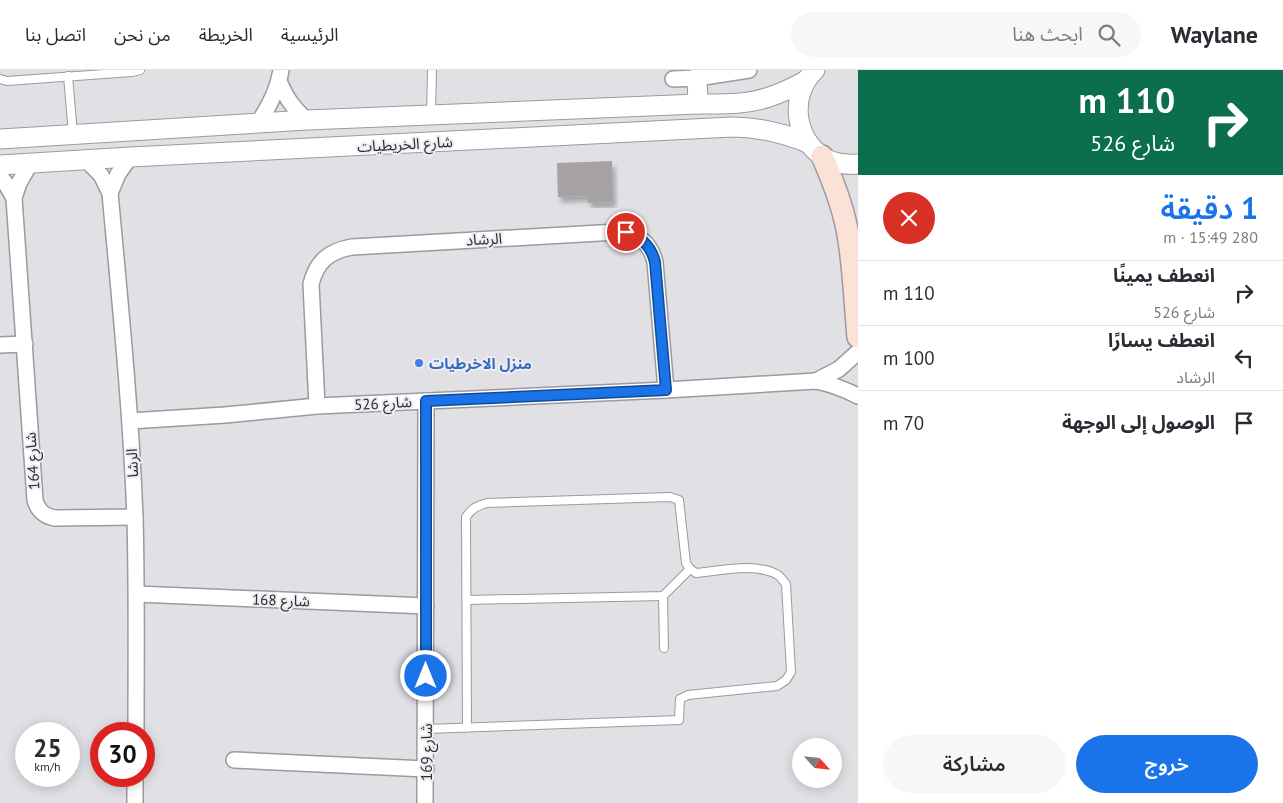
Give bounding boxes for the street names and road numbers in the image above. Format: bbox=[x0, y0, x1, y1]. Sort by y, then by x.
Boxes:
street label: شارع الخريطيات bbox=[357, 132, 454, 159]
street label: الرشاد bbox=[465, 229, 503, 249]
street label: شارع 526 bbox=[354, 392, 413, 417]
street label: شارع 164 bbox=[20, 431, 46, 490]
street label: الرشا bbox=[122, 448, 142, 478]
street label: شارع 168 bbox=[252, 589, 310, 614]
street label: شارع 169 bbox=[417, 723, 439, 781]

